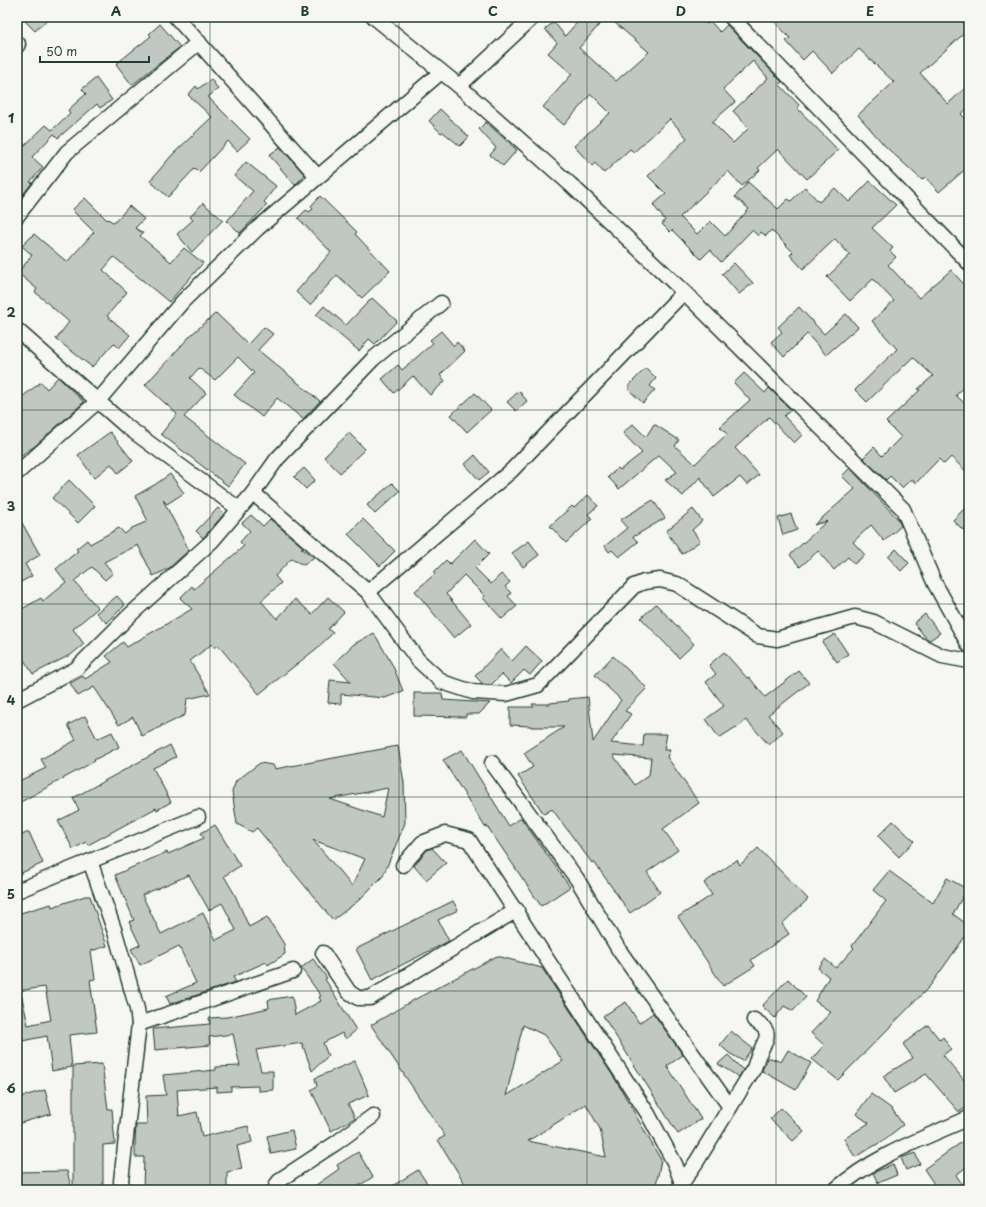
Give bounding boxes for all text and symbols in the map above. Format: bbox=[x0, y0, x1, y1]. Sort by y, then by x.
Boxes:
text: A bbox=[111, 1, 121, 20]
text: B bbox=[301, 1, 310, 20]
text: C bbox=[488, 1, 498, 20]
text: D bbox=[676, 1, 686, 20]
text: E bbox=[866, 1, 874, 20]
scale bar bbox=[40, 38, 149, 64]
text: 50 m bbox=[46, 42, 77, 60]
text: 1 bbox=[8, 108, 14, 127]
text: 2 bbox=[6, 302, 16, 321]
text: 3 bbox=[7, 496, 16, 515]
text: 4 bbox=[7, 690, 16, 709]
text: 5 bbox=[7, 884, 15, 903]
text: 6 bbox=[6, 1078, 16, 1097]

